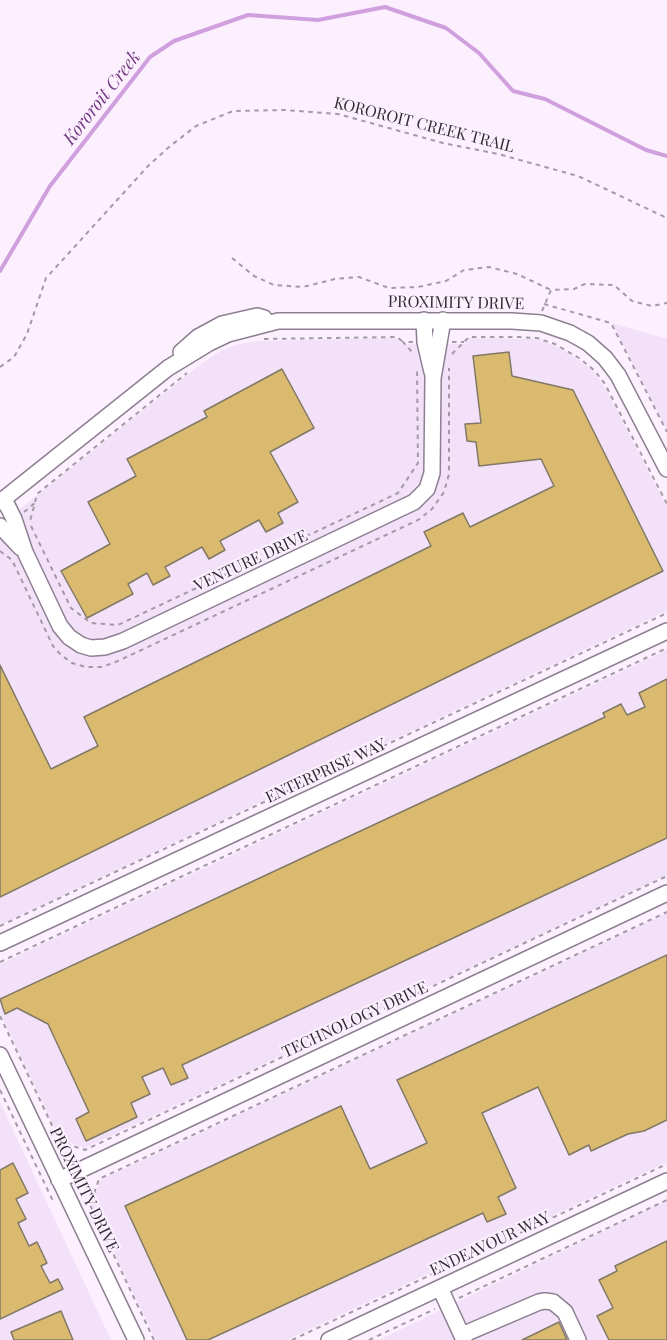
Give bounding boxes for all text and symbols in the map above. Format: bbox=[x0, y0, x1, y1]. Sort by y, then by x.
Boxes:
water label: Kororoit Creek bbox=[59, 47, 145, 149]
street label: KOROROIT CREEK TRAIL bbox=[332, 93, 516, 157]
street label: PROXIMITY DRIVE bbox=[388, 292, 524, 314]
street label: VENTURE DRIVE bbox=[191, 526, 311, 596]
street label: ENTERPRISE WAY bbox=[263, 735, 389, 807]
street label: TECHNOLOGY DRIVE bbox=[279, 978, 431, 1062]
street label: PROXIMITY DRIVE bbox=[45, 1124, 123, 1256]
street label: ENDEAVOUR WAY bbox=[427, 1208, 553, 1280]

